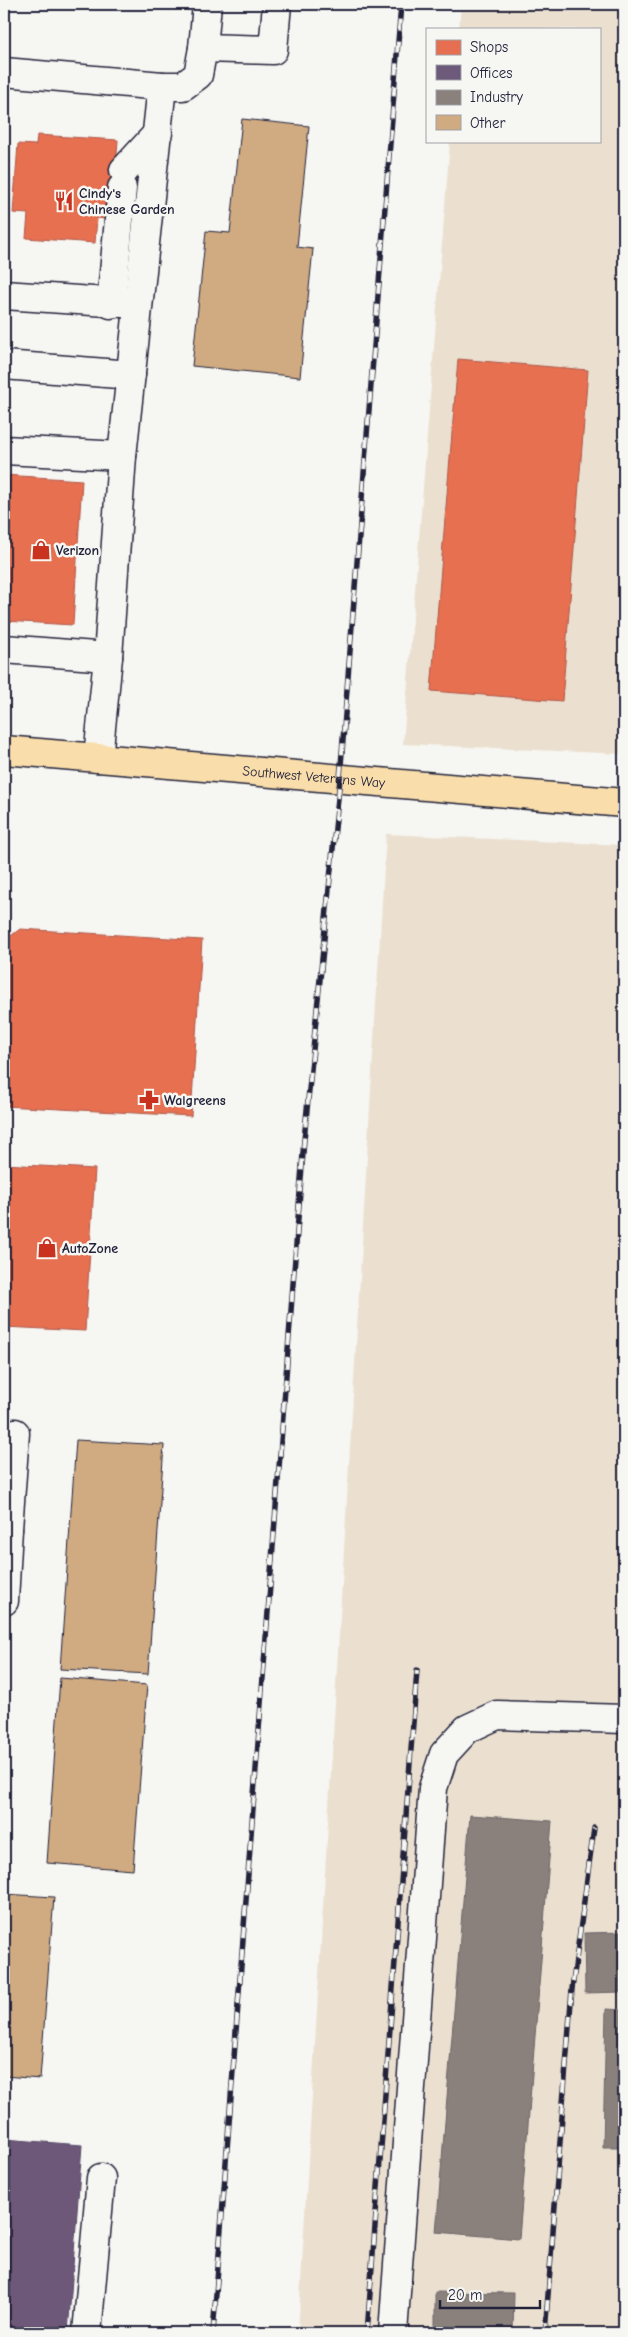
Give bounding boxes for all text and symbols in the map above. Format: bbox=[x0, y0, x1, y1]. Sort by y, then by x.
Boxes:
legend bbox=[426, 28, 600, 142]
text: Shops bbox=[470, 38, 508, 56]
text: Offices bbox=[470, 64, 512, 82]
text: Industry bbox=[470, 88, 523, 106]
text: Other bbox=[470, 114, 505, 132]
place label: Cindy's Chinese Garden bbox=[79, 185, 175, 218]
restaurant icon: Cindy's Chinese Garden bbox=[53, 190, 75, 212]
shop icon: Verizon bbox=[30, 539, 52, 561]
place label: Verizon bbox=[56, 542, 99, 559]
street label: Southwest Veterans Way bbox=[242, 762, 387, 792]
pharmacy icon: Walgreens bbox=[138, 1089, 160, 1111]
place label: Walgreens bbox=[164, 1092, 226, 1109]
shop icon: AutoZone bbox=[36, 1237, 58, 1259]
place label: AutoZone bbox=[62, 1240, 118, 1257]
scale bar bbox=[440, 2277, 540, 2309]
text: 20 m bbox=[448, 2286, 482, 2304]

